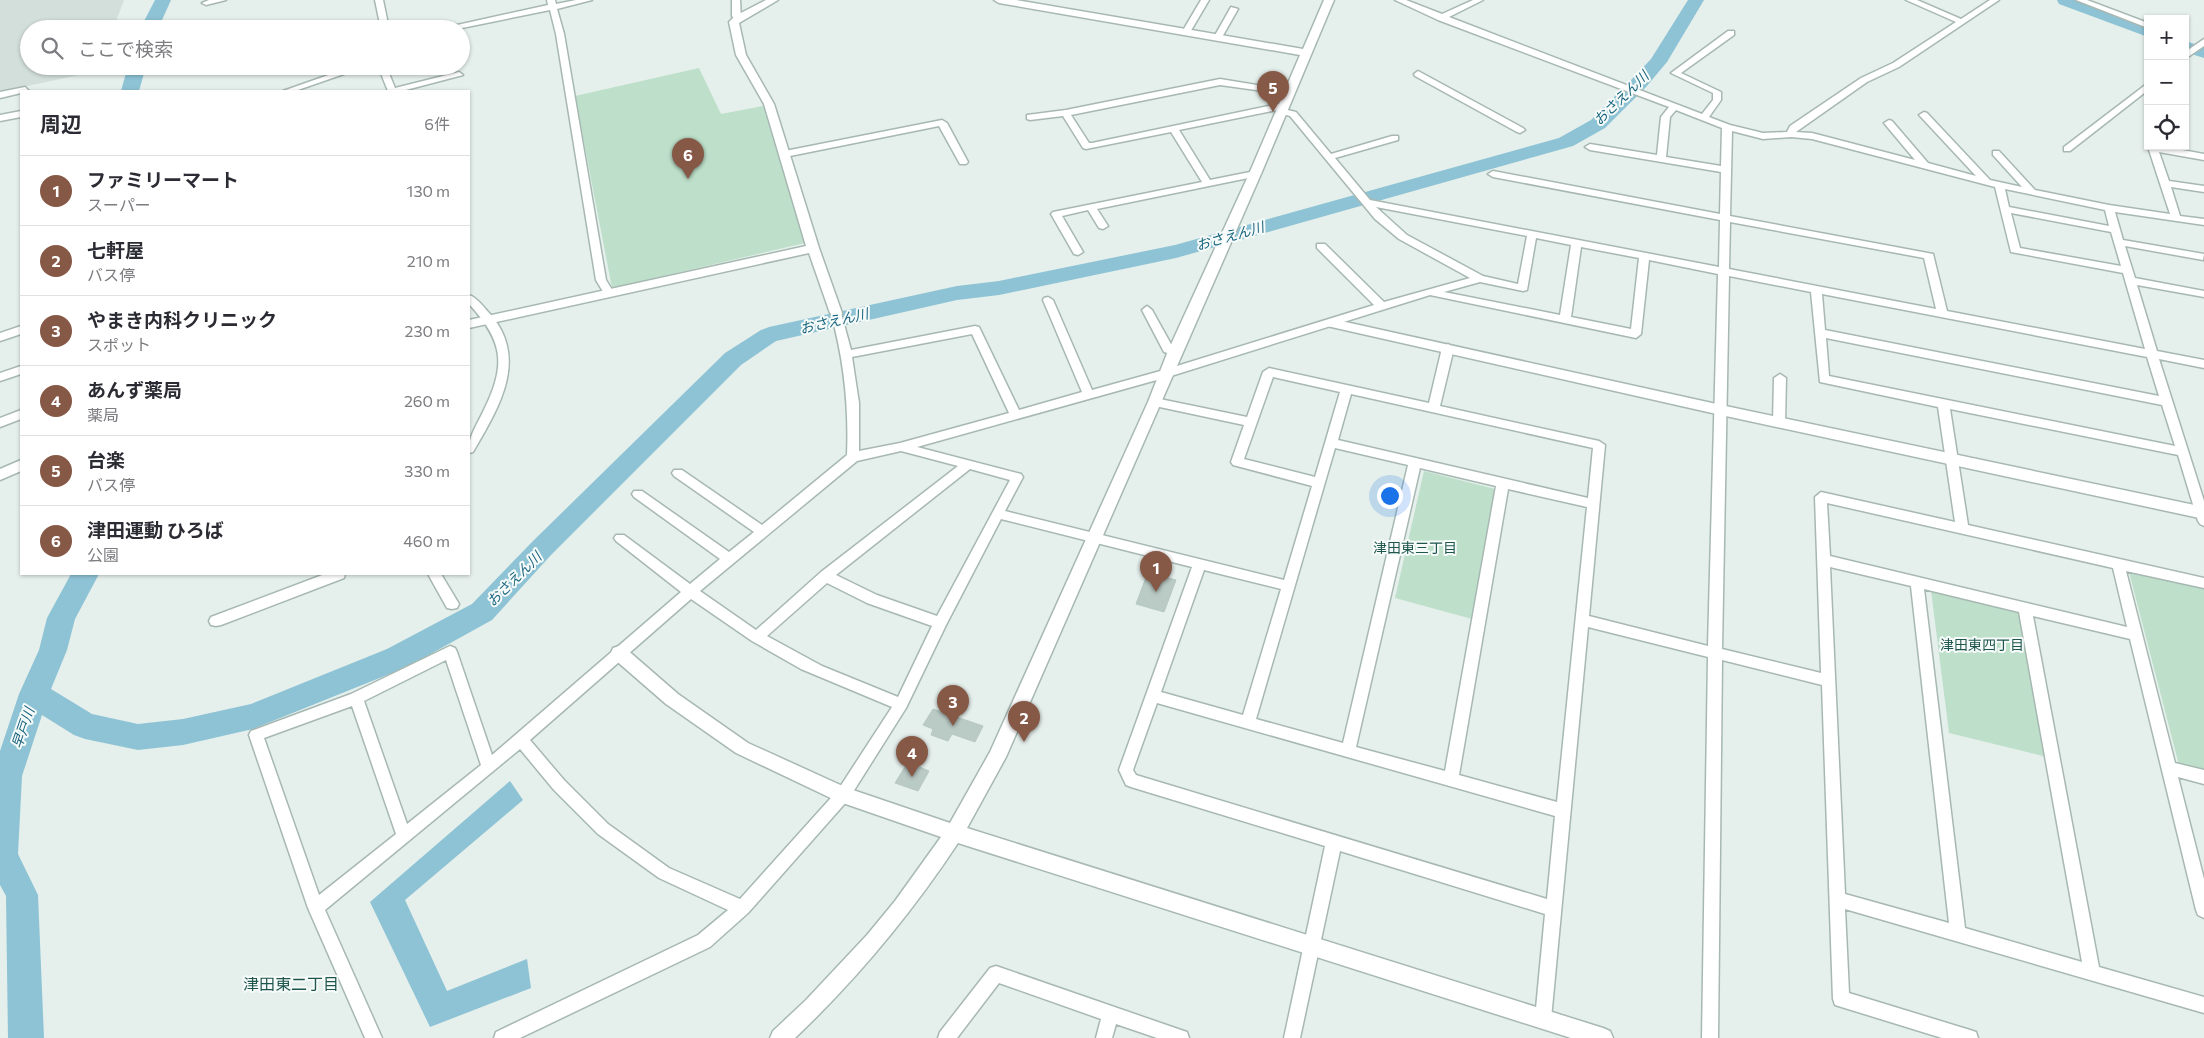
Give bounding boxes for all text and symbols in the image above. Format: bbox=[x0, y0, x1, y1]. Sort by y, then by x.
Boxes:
map controls bbox=[2144, 15, 2189, 150]
button: + bbox=[2144, 15, 2189, 60]
search box bbox=[20, 20, 470, 75]
icon: search bbox=[38, 34, 66, 62]
text: ここで検索 bbox=[78, 37, 173, 60]
button: − bbox=[2144, 60, 2189, 105]
water label: おさえん川 bbox=[1590, 66, 1653, 128]
pin: 5 bbox=[1257, 71, 1289, 112]
button: locate bbox=[2144, 105, 2189, 150]
text: 周辺 bbox=[40, 111, 82, 136]
text: 6件 bbox=[424, 114, 450, 133]
pin: 6 bbox=[672, 138, 704, 179]
text: ファミリーマート bbox=[87, 168, 239, 191]
text: 1 bbox=[52, 181, 60, 200]
text: 130 m bbox=[407, 181, 450, 200]
text: スーパー bbox=[87, 195, 151, 214]
water label: おさえん川 bbox=[1194, 217, 1268, 253]
text: 七軒屋 bbox=[87, 238, 144, 261]
text: 2 bbox=[51, 251, 61, 270]
text: 210 m bbox=[407, 251, 450, 270]
text: バス停 bbox=[87, 265, 135, 284]
water label: おさえん川 bbox=[798, 304, 872, 337]
text: やまき内科クリニック bbox=[87, 308, 277, 331]
text: 3 bbox=[51, 321, 61, 340]
text: 230 m bbox=[405, 321, 450, 340]
text: スポット bbox=[87, 335, 151, 354]
text: あんず薬局 bbox=[87, 378, 182, 401]
text: 4 bbox=[51, 391, 61, 410]
text: 260 m bbox=[404, 391, 450, 410]
text: 薬局 bbox=[87, 405, 119, 424]
text: 台楽 bbox=[87, 448, 125, 471]
text: 5 bbox=[51, 461, 61, 480]
text: 330 m bbox=[404, 461, 450, 480]
text: バス停 bbox=[87, 475, 135, 494]
your location bbox=[1377, 483, 1403, 509]
text: 津田運動 ひろば bbox=[87, 518, 224, 541]
text: 6 bbox=[51, 531, 61, 550]
text: 460 m bbox=[403, 531, 450, 550]
district label: 津田東三丁目 bbox=[1373, 539, 1457, 556]
text: 公園 bbox=[87, 545, 119, 564]
water label: おさえん川 bbox=[483, 546, 546, 609]
pin: 1 bbox=[1140, 551, 1172, 592]
district label: 津田東四丁目 bbox=[1940, 636, 2024, 653]
pin: 3 bbox=[937, 685, 969, 726]
pin: 2 bbox=[1008, 701, 1040, 742]
water label: 早戸川 bbox=[8, 703, 38, 750]
pin: 4 bbox=[896, 736, 928, 777]
district label: 津田東二丁目 bbox=[243, 974, 339, 993]

